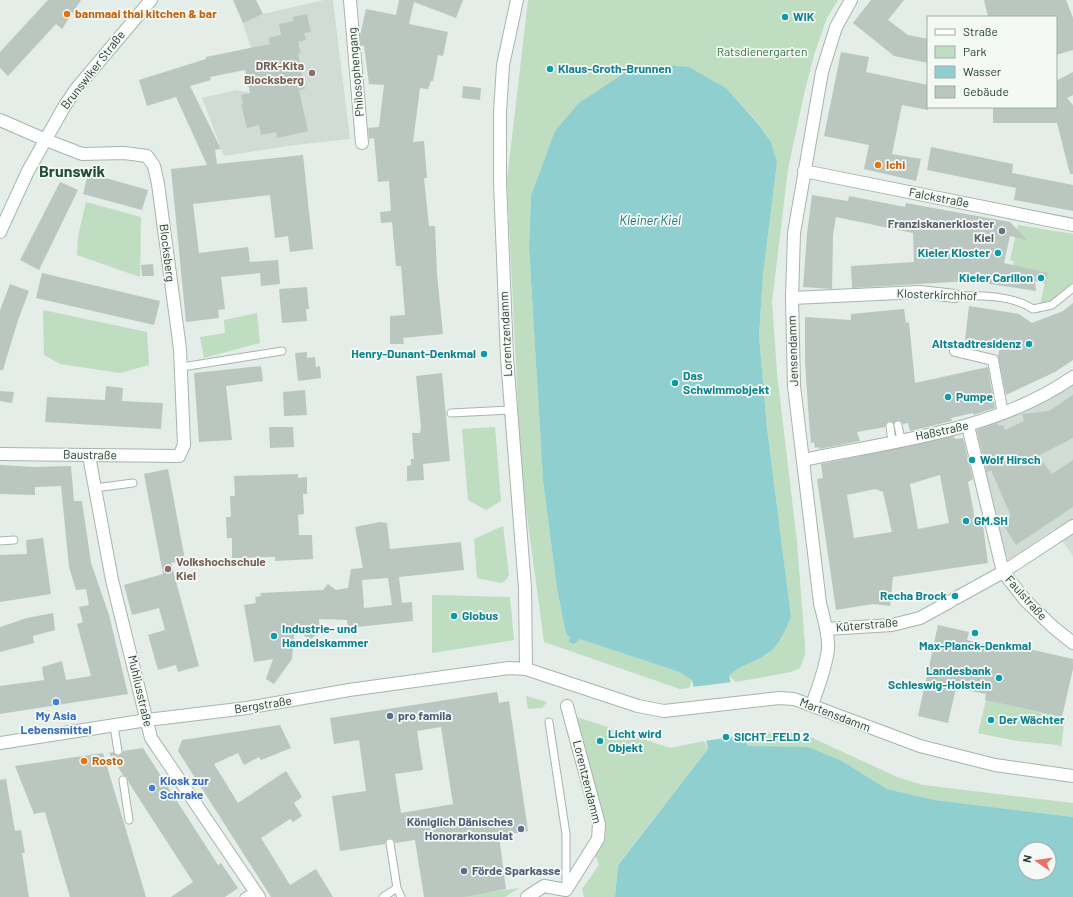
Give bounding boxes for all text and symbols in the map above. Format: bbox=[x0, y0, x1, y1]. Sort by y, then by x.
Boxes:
place label: banmaai thai kitchen & bar bbox=[75, 6, 217, 20]
marker: banmaai thai kitchen & bar bbox=[62, 9, 72, 19]
place label: WIK bbox=[793, 9, 815, 23]
marker: WIK bbox=[780, 12, 790, 22]
legend bbox=[927, 16, 1057, 108]
text: Straße bbox=[963, 24, 998, 38]
street label: Brunswiker Straße bbox=[57, 27, 127, 111]
street label: Philosophengang bbox=[344, 27, 366, 117]
park label: Ratsdienergarten bbox=[717, 44, 807, 58]
text: Park bbox=[963, 44, 987, 58]
place label: DRK-Kita Blocksberg bbox=[244, 58, 304, 86]
place label: Klaus-Groth-Brunnen bbox=[558, 61, 671, 75]
marker: Klaus-Groth-Brunnen bbox=[545, 64, 555, 74]
text: Wasser bbox=[963, 64, 1002, 78]
marker: DRK-Kita Blocksberg bbox=[307, 68, 317, 78]
text: Gebäude bbox=[963, 84, 1009, 98]
place label: Ichi bbox=[886, 157, 905, 171]
marker: Ichi bbox=[873, 160, 883, 170]
district label: Brunswik bbox=[39, 161, 106, 180]
street label: Falckstraße bbox=[908, 184, 971, 210]
water label: Kleiner Kiel bbox=[619, 212, 681, 228]
place label: Franziskanerkloster Kiel bbox=[888, 216, 994, 244]
street label: Blocksberg bbox=[157, 223, 178, 283]
marker: Franziskanerkloster Kiel bbox=[997, 226, 1007, 236]
place label: Kieler Kloster bbox=[918, 245, 990, 259]
marker: Kieler Kloster bbox=[993, 248, 1003, 258]
place label: Kieler Carillon bbox=[959, 270, 1033, 284]
marker: Kieler Carillon bbox=[1036, 273, 1046, 283]
street label: Klosterkirchhof bbox=[897, 286, 978, 302]
street label: Lorentzendamm bbox=[496, 291, 514, 377]
street label: Jensendamm bbox=[784, 315, 800, 387]
place label: Altstadtresidenz bbox=[932, 336, 1021, 350]
marker: Altstadtresidenz bbox=[1024, 339, 1034, 349]
place label: Henry-Dunant-Denkmal bbox=[351, 346, 476, 360]
marker: Henry-Dunant-Denkmal bbox=[479, 349, 489, 359]
place label: Das Schwimmobjekt bbox=[683, 368, 770, 396]
marker: Das Schwimmobjekt bbox=[670, 378, 680, 388]
place label: Pumpe bbox=[956, 389, 994, 403]
marker: Pumpe bbox=[943, 392, 953, 402]
street label: Haßstraße bbox=[914, 418, 970, 442]
street label: Baustraße bbox=[63, 447, 117, 461]
place label: Wolf Hirsch bbox=[980, 452, 1041, 466]
marker: Wolf Hirsch bbox=[967, 455, 977, 465]
place label: GM.SH bbox=[974, 513, 1008, 527]
marker: GM.SH bbox=[961, 516, 971, 526]
place label: Volkshochschule Kiel bbox=[176, 554, 266, 582]
marker: Volkshochschule Kiel bbox=[163, 564, 173, 574]
street label: Faulstraße bbox=[1003, 572, 1050, 623]
place label: Recha Brock bbox=[880, 588, 948, 602]
marker: Recha Brock bbox=[950, 591, 960, 601]
place label: Globus bbox=[462, 608, 498, 622]
marker: Globus bbox=[449, 611, 459, 621]
street label: Küterstraße bbox=[835, 614, 899, 634]
place label: Industrie- und Handelskammer bbox=[282, 621, 369, 649]
marker: Max-Planck-Denkmal bbox=[970, 628, 980, 638]
marker: Industrie- und Handelskammer bbox=[269, 631, 279, 641]
place label: Max-Planck-Denkmal bbox=[919, 638, 1031, 652]
street label: Muhliusstraße bbox=[126, 654, 156, 728]
place label: Landesbank Schleswig-Holstein bbox=[888, 663, 992, 691]
marker: Landesbank Schleswig-Holstein bbox=[994, 673, 1004, 683]
street label: Bergstraße bbox=[233, 693, 293, 715]
street label: Martensdamm bbox=[798, 694, 873, 734]
marker: My Asia Lebensmittel bbox=[51, 697, 61, 707]
place label: My Asia Lebensmittel bbox=[21, 708, 92, 736]
place label: pro famila bbox=[398, 708, 452, 722]
marker: pro famila bbox=[385, 711, 395, 721]
place label: Der Wächter bbox=[999, 712, 1065, 726]
marker: Der Wächter bbox=[986, 715, 996, 725]
place label: Licht wird Objekt bbox=[608, 726, 662, 754]
place label: SICHT_FELD 2 bbox=[734, 729, 810, 743]
marker: SICHT_FELD 2 bbox=[721, 732, 731, 742]
marker: Licht wird Objekt bbox=[595, 736, 605, 746]
street label: Lorentzendamm bbox=[571, 739, 605, 825]
place label: Rosto bbox=[92, 753, 123, 767]
marker: Rosto bbox=[79, 756, 89, 766]
place label: Kiosk zur Schrake bbox=[160, 773, 209, 801]
marker: Kiosk zur Schrake bbox=[147, 783, 157, 793]
place label: Königlich Dänisches Honorarkonsulat bbox=[407, 814, 513, 842]
marker: Königlich Dänisches Honorarkonsulat bbox=[516, 824, 526, 834]
north arrow bbox=[1017, 841, 1057, 881]
text: N bbox=[1020, 854, 1034, 864]
place label: Förde Sparkasse bbox=[472, 863, 561, 877]
marker: Förde Sparkasse bbox=[459, 866, 469, 876]

